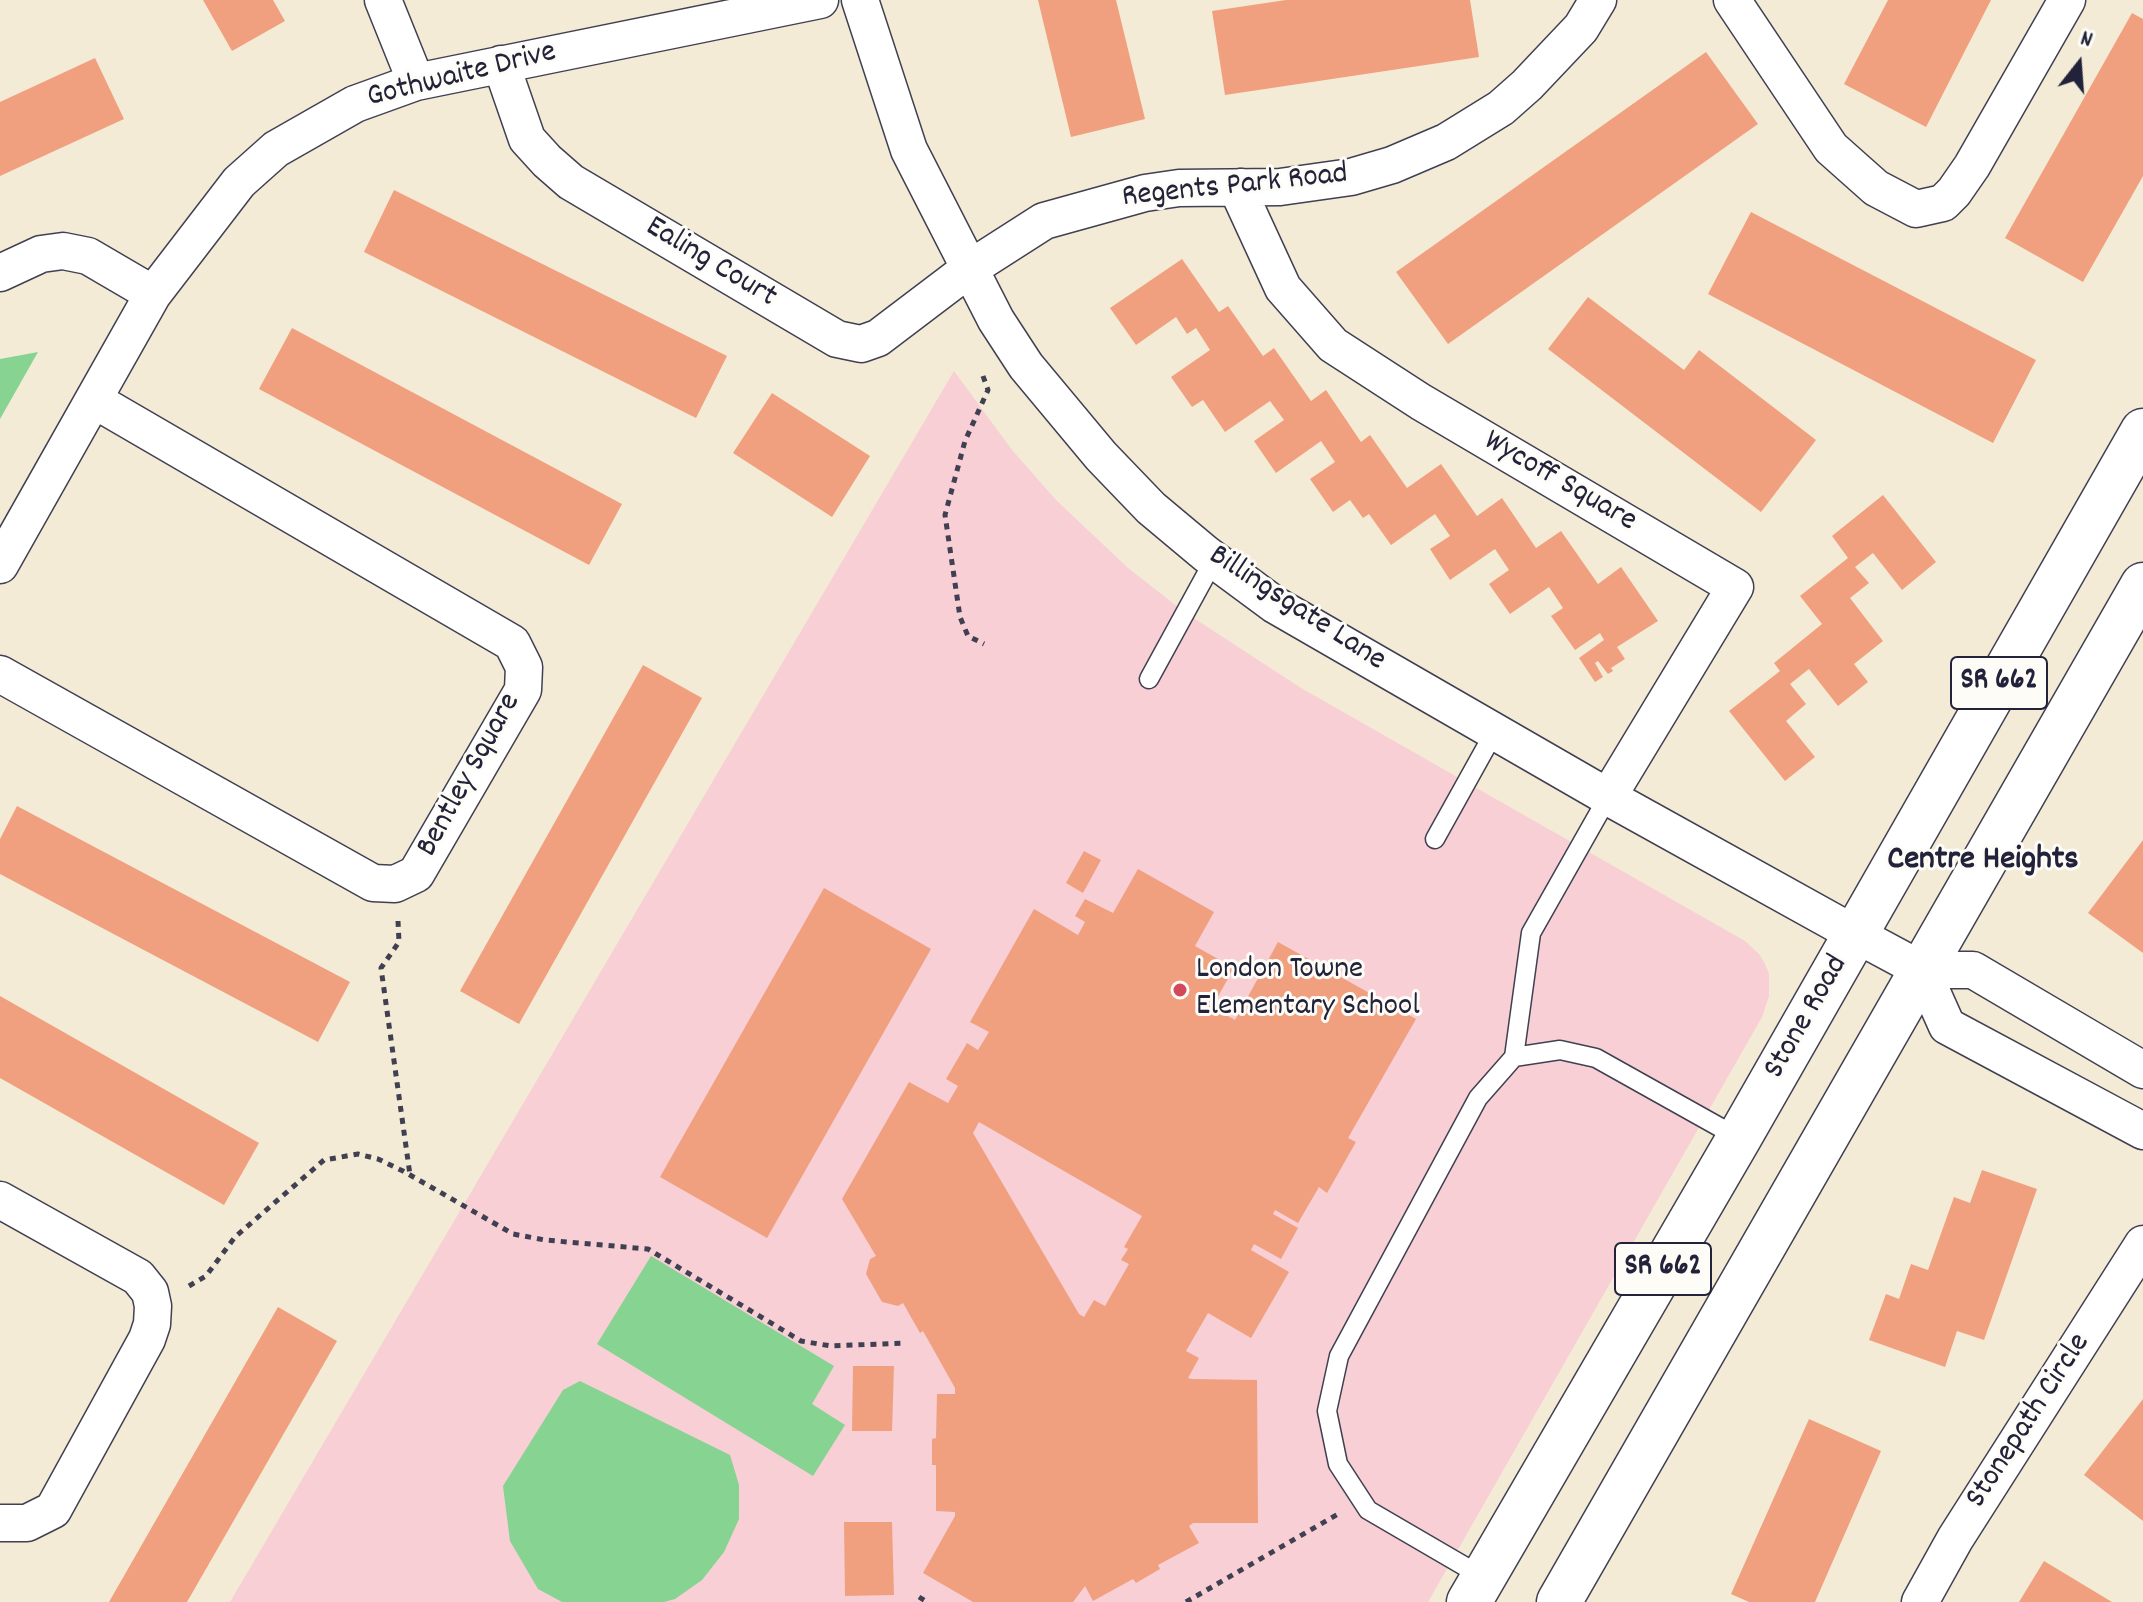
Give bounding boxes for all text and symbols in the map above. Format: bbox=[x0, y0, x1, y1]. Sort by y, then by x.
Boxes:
north arrow bbox=[2039, 24, 2119, 104]
text: N bbox=[2076, 24, 2096, 57]
street label: Gothwaite Drive bbox=[364, 35, 560, 119]
street label: Regents Park Road bbox=[1120, 157, 1350, 219]
street label: Ealing Court bbox=[637, 210, 783, 318]
street label: Wycoff Square bbox=[1476, 424, 1642, 542]
street label: Billingsgate Lane bbox=[1200, 538, 1392, 682]
road number: SR 662 bbox=[1951, 657, 2047, 709]
street label: Bentley Square bbox=[410, 688, 532, 864]
district label: Centre Heights bbox=[1887, 842, 2079, 882]
street label: Stone Road bbox=[1757, 949, 1859, 1087]
place label: London Towne Elementary School bbox=[1196, 953, 1420, 1028]
marker: London Towne Elementary School bbox=[1171, 981, 1189, 999]
road number: SR 662 bbox=[1615, 1243, 1711, 1295]
street label: Stonepath Circle bbox=[1959, 1327, 2101, 1517]

